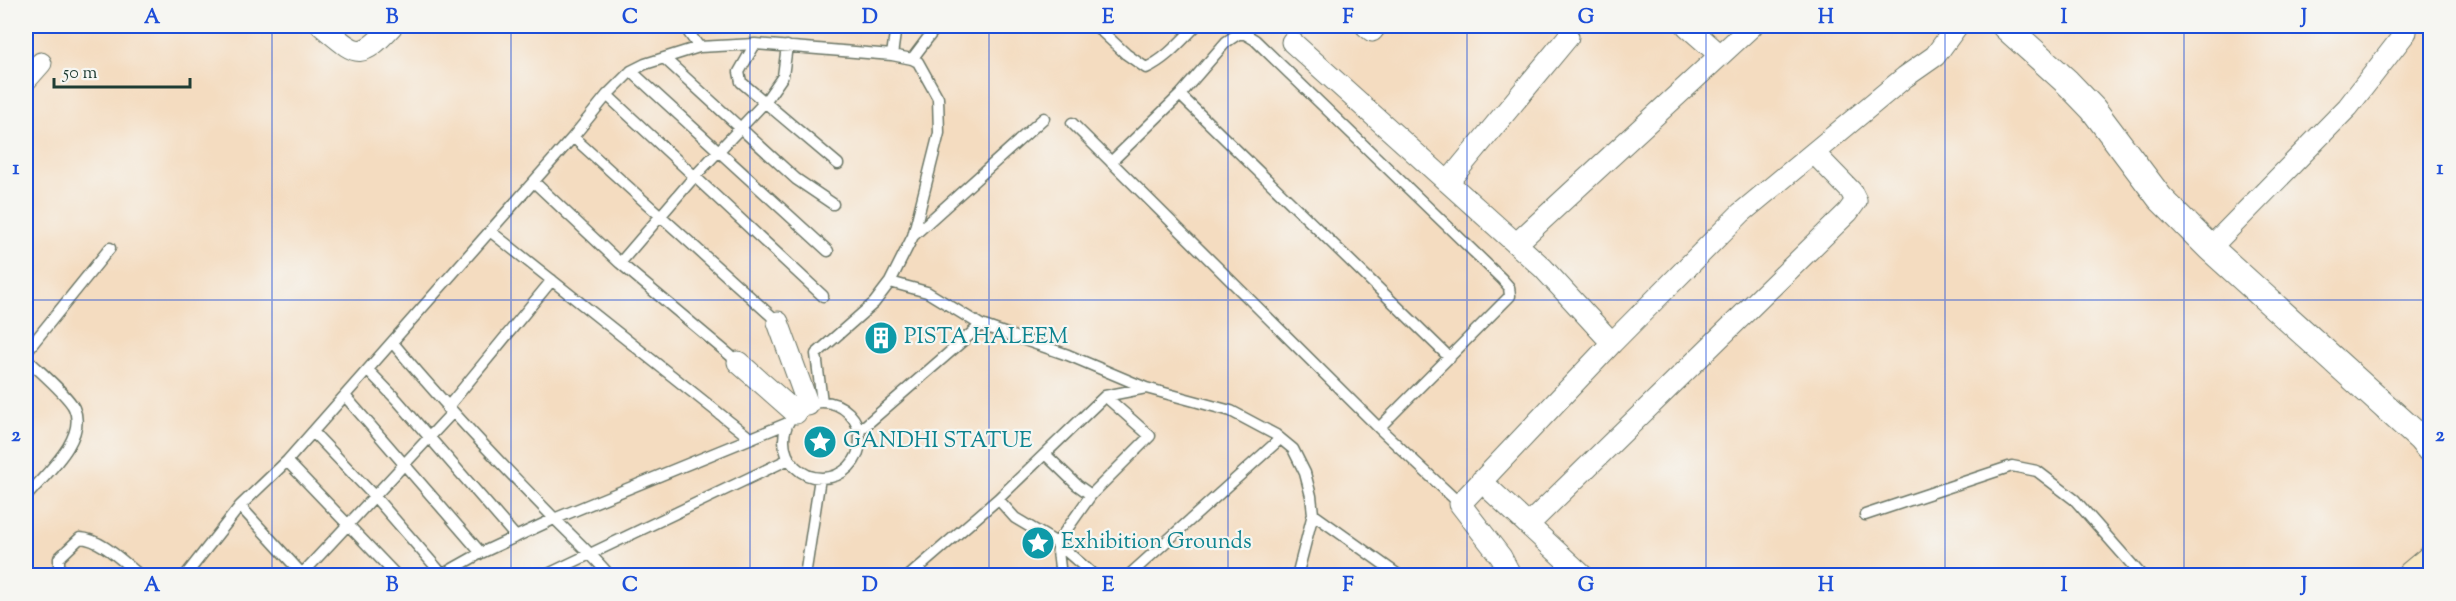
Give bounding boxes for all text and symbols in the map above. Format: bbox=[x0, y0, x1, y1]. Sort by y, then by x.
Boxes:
text: A bbox=[144, 4, 161, 33]
text: B bbox=[386, 4, 399, 33]
text: C bbox=[622, 4, 638, 33]
text: D bbox=[862, 4, 878, 33]
text: E bbox=[1102, 4, 1115, 33]
text: F bbox=[1342, 4, 1354, 33]
text: G bbox=[1578, 4, 1595, 33]
text: H bbox=[1818, 4, 1834, 33]
text: I bbox=[2061, 4, 2068, 33]
text: J bbox=[2299, 4, 2307, 33]
scale bar bbox=[54, 51, 190, 89]
text: 50 m bbox=[62, 61, 98, 87]
text: 1 bbox=[13, 155, 20, 184]
text: 1 bbox=[2437, 155, 2444, 184]
building icon: PISTA HALEEM bbox=[863, 320, 899, 356]
place label: PISTA HALEEM bbox=[904, 322, 1068, 354]
text: 2 bbox=[11, 422, 21, 451]
text: 2 bbox=[2435, 422, 2445, 451]
place icon: GANDHI STATUE bbox=[802, 424, 838, 460]
place label: GANDHI STATUE bbox=[843, 426, 1032, 458]
place icon: Exhibition Grounds bbox=[1020, 525, 1056, 561]
place label: Exhibition Grounds bbox=[1061, 527, 1252, 559]
text: A bbox=[144, 572, 161, 601]
text: B bbox=[386, 572, 399, 601]
text: C bbox=[622, 572, 638, 601]
text: D bbox=[862, 572, 878, 601]
text: E bbox=[1102, 572, 1115, 601]
text: F bbox=[1342, 572, 1354, 601]
text: G bbox=[1578, 572, 1595, 601]
text: H bbox=[1818, 572, 1834, 601]
text: I bbox=[2061, 572, 2068, 601]
text: J bbox=[2299, 572, 2307, 601]

